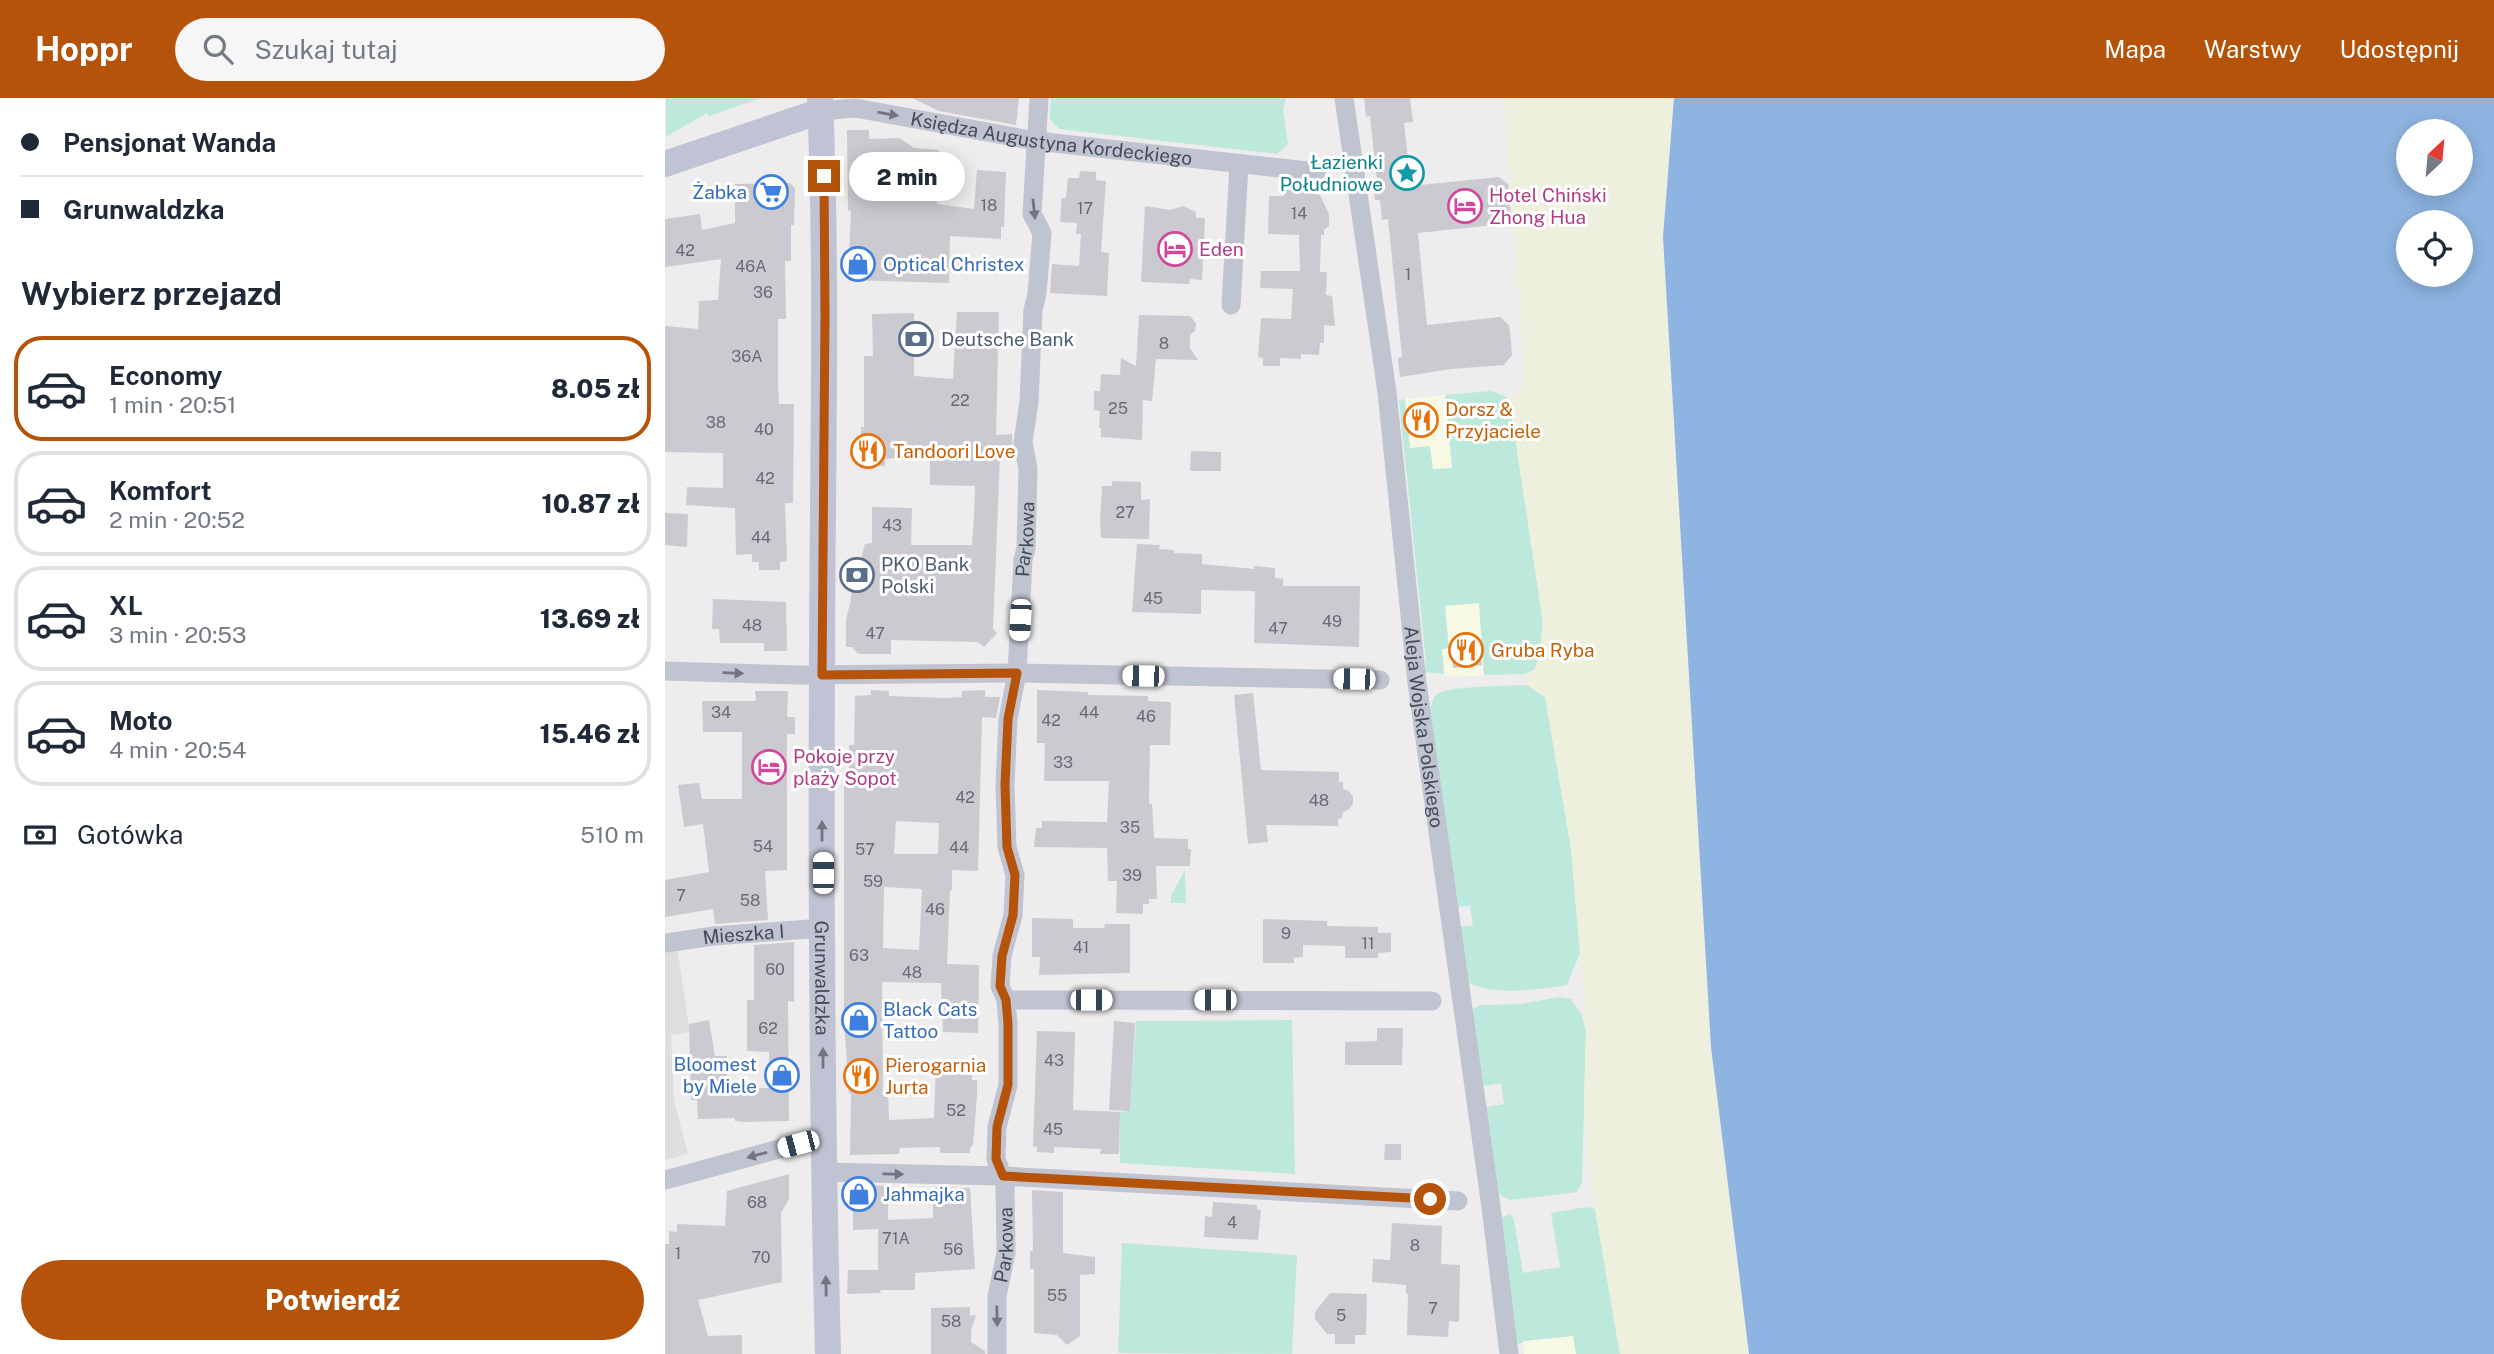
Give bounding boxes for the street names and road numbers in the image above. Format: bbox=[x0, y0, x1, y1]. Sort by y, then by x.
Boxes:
street label: Księdza Augustyna Kordeckiego bbox=[909, 107, 1193, 169]
street label: Parkowa bbox=[1011, 501, 1038, 578]
street label: Aleja Wojska Polskiego bbox=[1400, 625, 1448, 829]
street label: Mieszka I bbox=[701, 920, 785, 949]
street label: Grunwaldzka bbox=[811, 920, 834, 1036]
street label: Parkowa bbox=[989, 1207, 1017, 1284]

